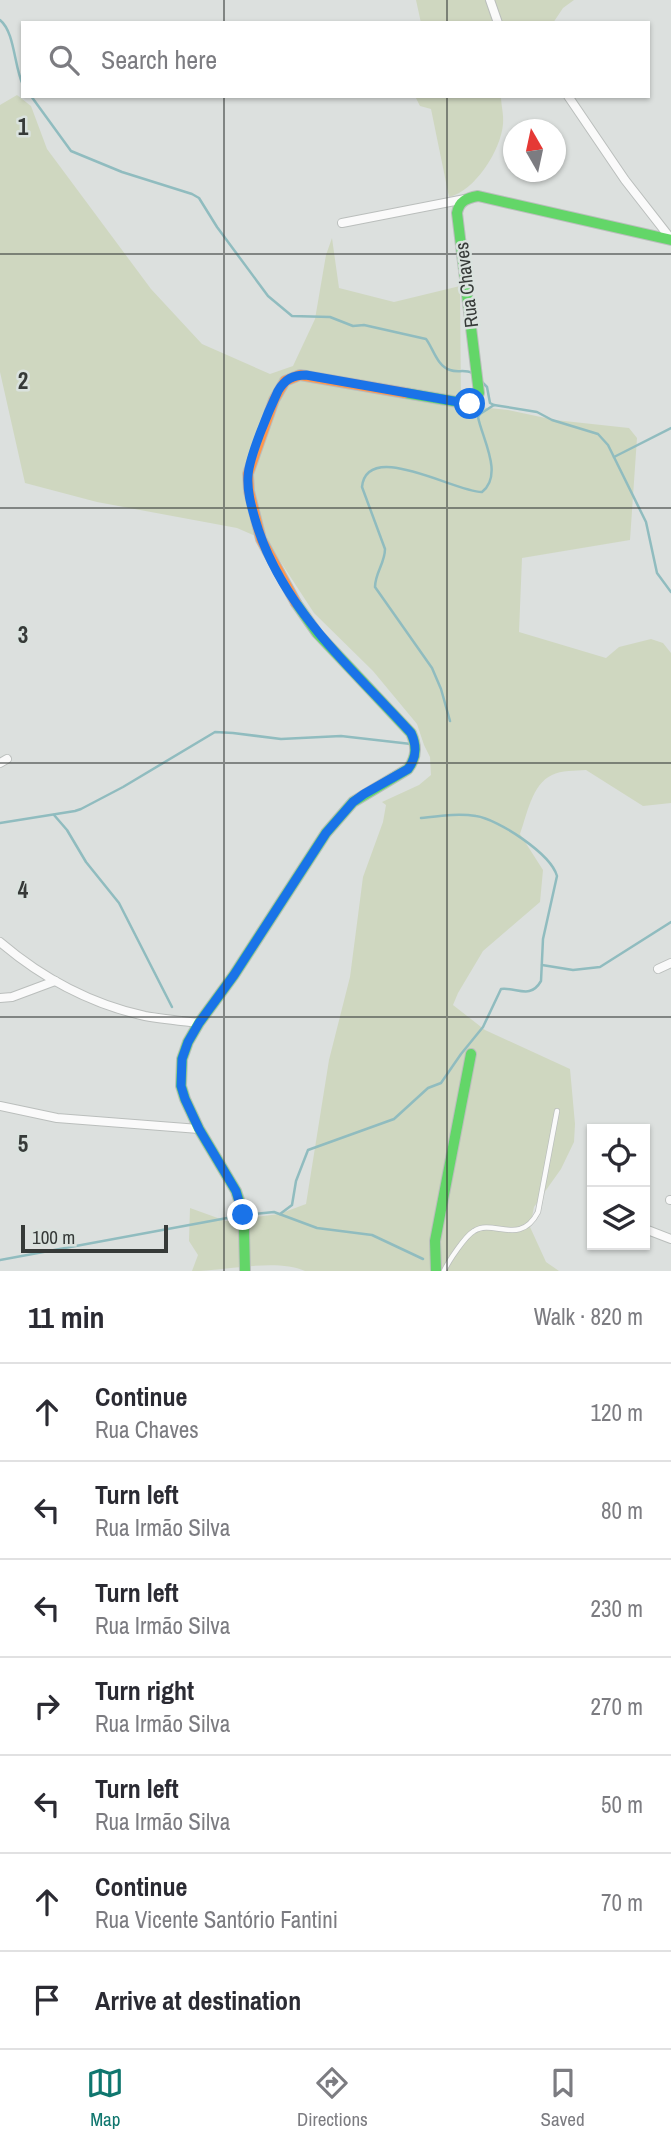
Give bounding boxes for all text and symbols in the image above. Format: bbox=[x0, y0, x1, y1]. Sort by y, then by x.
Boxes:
search box bbox=[21, 21, 650, 98]
icon: search bbox=[45, 41, 83, 79]
text: Search here bbox=[101, 42, 217, 77]
text: 1 bbox=[18, 111, 29, 142]
north arrow bbox=[503, 119, 566, 182]
street label: Rua Chaves bbox=[448, 241, 484, 329]
text: 2 bbox=[18, 365, 28, 396]
route start bbox=[454, 388, 485, 419]
text: 3 bbox=[18, 619, 28, 650]
text: 4 bbox=[18, 874, 29, 905]
map controls bbox=[587, 1124, 650, 1250]
button: locate bbox=[587, 1124, 650, 1187]
text: 5 bbox=[18, 1128, 28, 1159]
button: layers bbox=[587, 1187, 650, 1250]
route end bbox=[227, 1199, 258, 1230]
scale bar bbox=[21, 1222, 168, 1254]
text: 100 m bbox=[32, 1224, 75, 1250]
text: 11 min bbox=[28, 1297, 105, 1337]
text: Walk · 820 m bbox=[534, 1301, 643, 1332]
text: Continue bbox=[95, 1379, 187, 1414]
icon: ahead bbox=[28, 1393, 66, 1431]
text: 120 m bbox=[591, 1397, 643, 1428]
text: Rua Chaves bbox=[95, 1414, 199, 1445]
text: Turn left bbox=[95, 1477, 179, 1512]
icon: left bbox=[28, 1491, 66, 1529]
text: 80 m bbox=[601, 1495, 643, 1526]
text: Rua Irmão Silva bbox=[95, 1512, 230, 1543]
text: Turn left bbox=[95, 1575, 179, 1610]
icon: left bbox=[28, 1589, 66, 1627]
text: 230 m bbox=[591, 1593, 643, 1624]
text: Rua Irmão Silva bbox=[95, 1610, 230, 1641]
text: Turn right bbox=[95, 1673, 194, 1708]
icon: right bbox=[28, 1687, 66, 1725]
text: 270 m bbox=[591, 1691, 643, 1722]
text: Rua Irmão Silva bbox=[95, 1708, 230, 1739]
text: Turn left bbox=[95, 1771, 179, 1806]
icon: left bbox=[28, 1785, 66, 1823]
text: 50 m bbox=[601, 1789, 643, 1820]
text: Rua Irmão Silva bbox=[95, 1806, 230, 1837]
text: Continue bbox=[95, 1869, 187, 1904]
icon: ahead bbox=[28, 1883, 66, 1921]
text: 70 m bbox=[601, 1887, 643, 1918]
text: Rua Vicente Santório Fantini bbox=[95, 1904, 338, 1935]
icon: arrive bbox=[28, 1981, 66, 2019]
text: Arrive at destination bbox=[95, 1983, 301, 2018]
tab: Map bbox=[86, 2064, 124, 2132]
tab: Directions bbox=[297, 2064, 368, 2132]
tab: Saved bbox=[541, 2064, 585, 2132]

